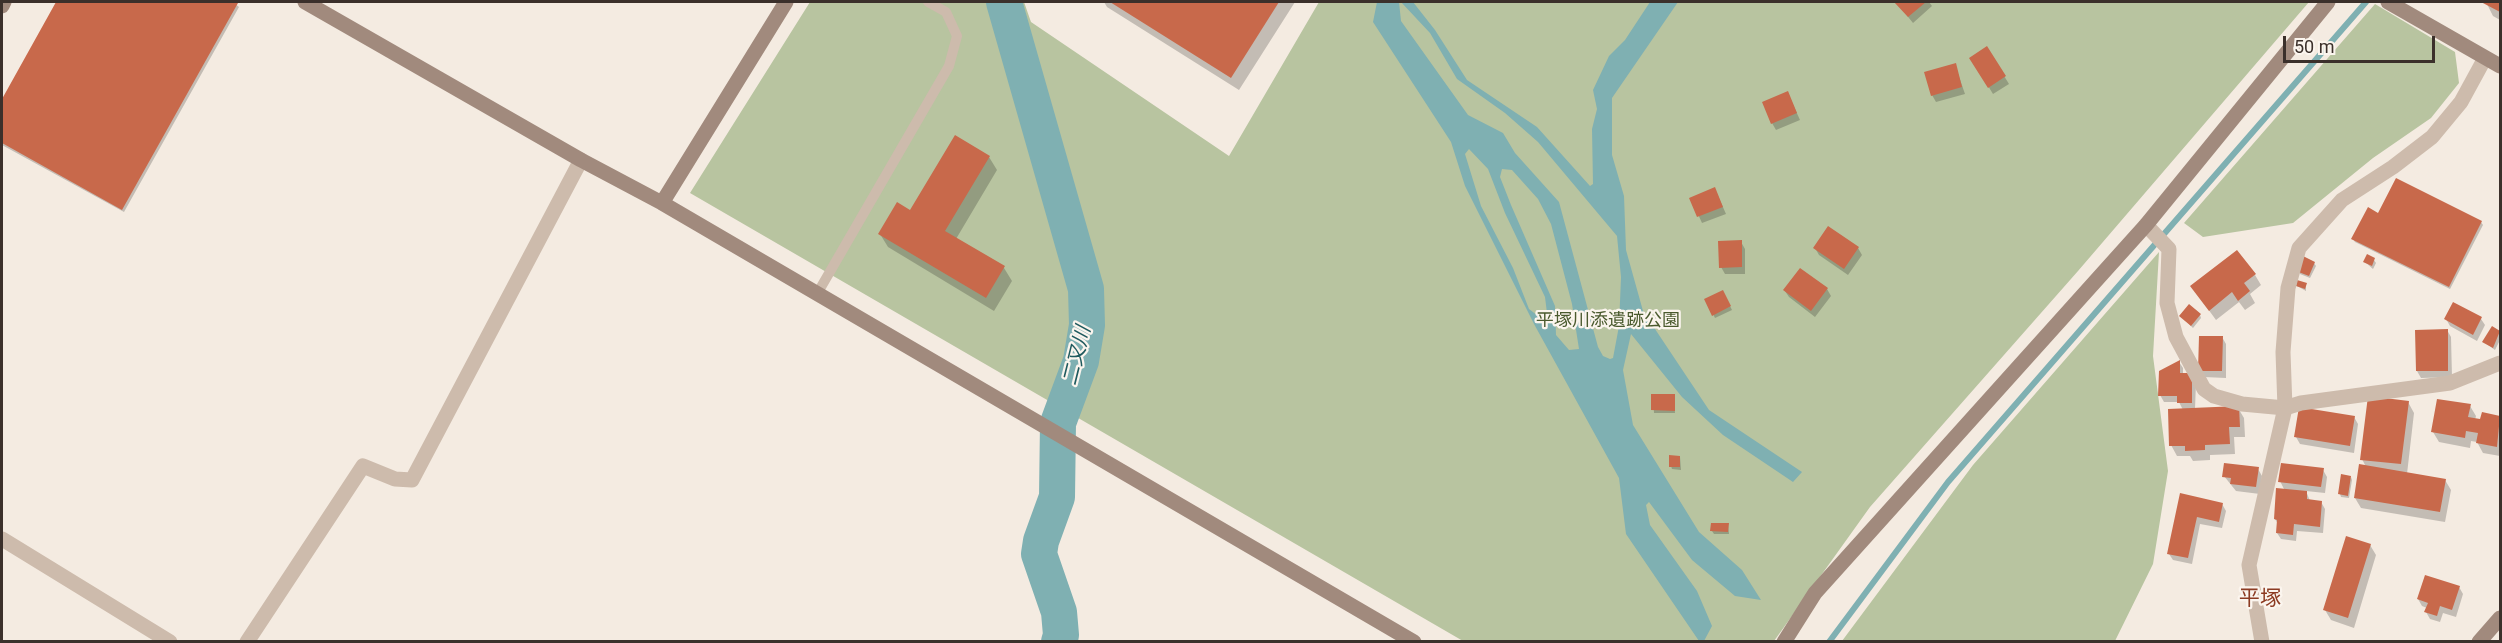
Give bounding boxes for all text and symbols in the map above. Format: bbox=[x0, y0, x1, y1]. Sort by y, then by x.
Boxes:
scale bar bbox=[2286, 24, 2438, 62]
text: 50 m bbox=[2294, 36, 2334, 57]
park label: 平塚川添遺跡公園 bbox=[1536, 310, 1680, 332]
water label: 二又川 bbox=[1059, 324, 1097, 388]
district label: 平塚 bbox=[2239, 587, 2281, 613]

